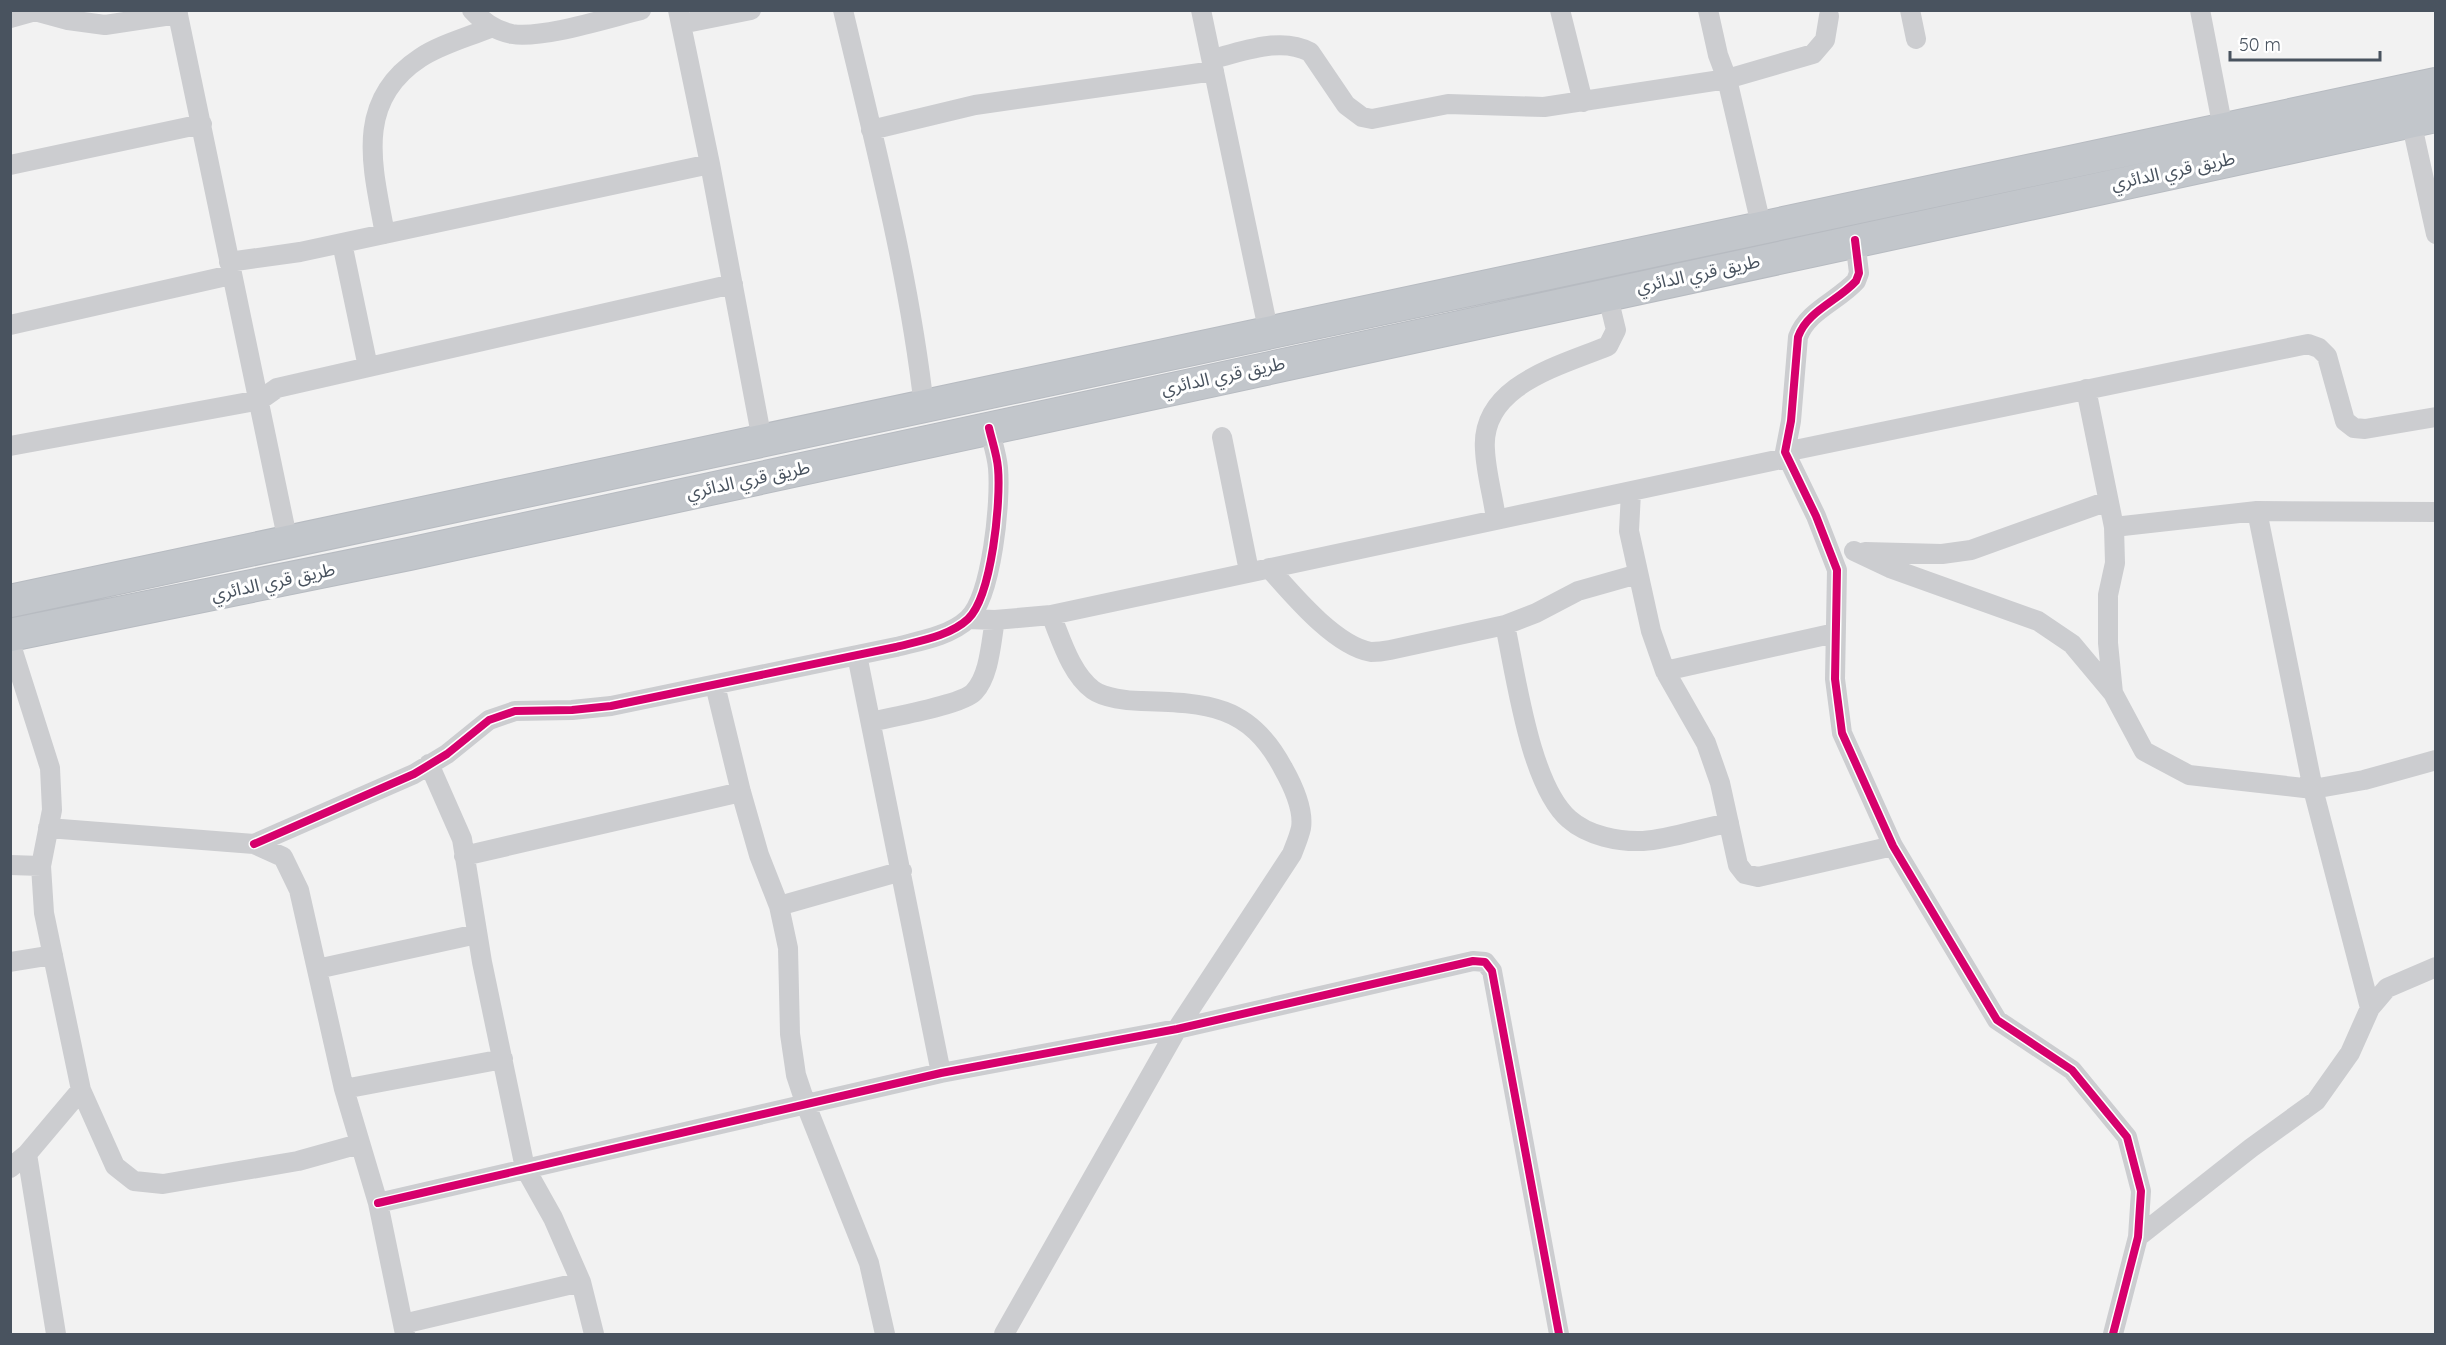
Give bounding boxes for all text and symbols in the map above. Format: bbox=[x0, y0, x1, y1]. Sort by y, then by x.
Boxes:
scale bar bbox=[2230, 24, 2380, 62]
text: 50 m bbox=[2239, 33, 2281, 56]
street label: طريق قري الدائري bbox=[2109, 146, 2237, 197]
street label: طريق قري الدائري bbox=[1634, 249, 1762, 300]
street label: طريق قري الدائري bbox=[1159, 351, 1287, 402]
street label: طريق قري الدائري bbox=[684, 455, 812, 506]
street label: طريق قري الدائري bbox=[209, 557, 337, 608]

